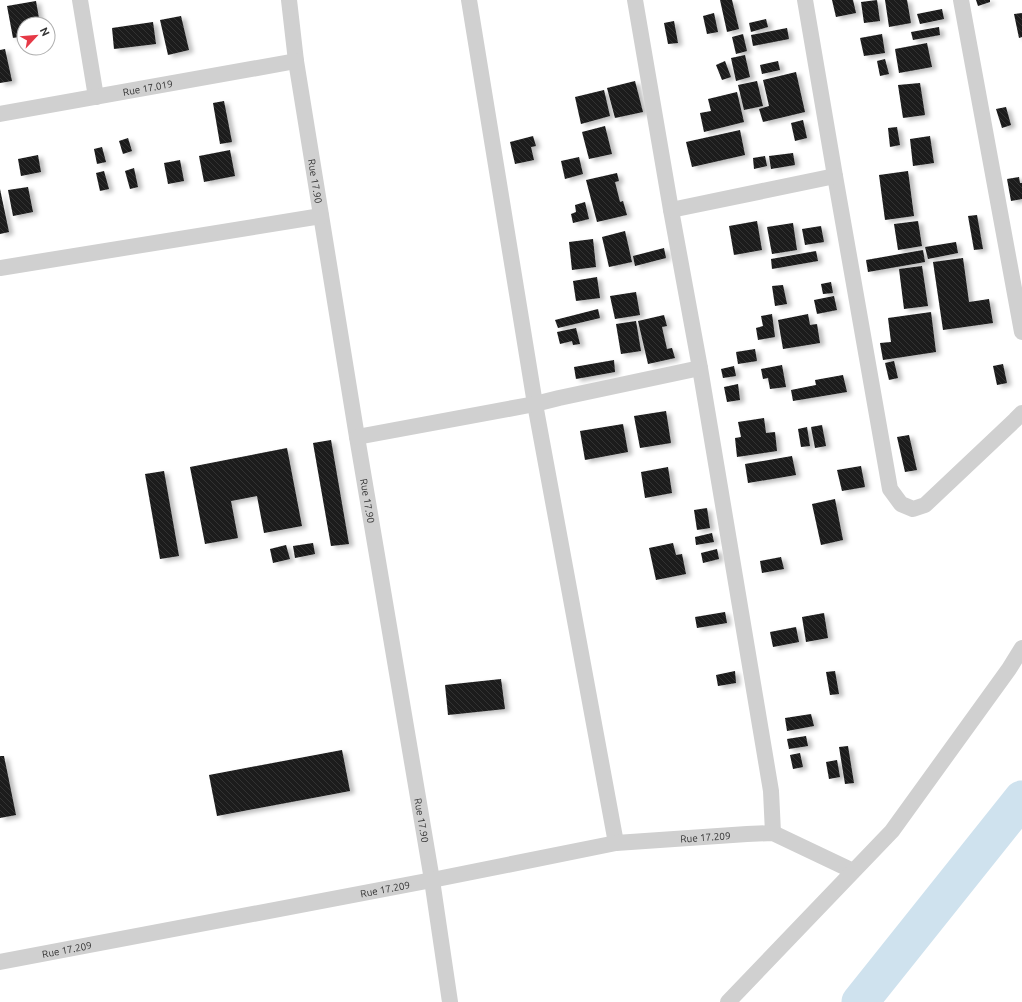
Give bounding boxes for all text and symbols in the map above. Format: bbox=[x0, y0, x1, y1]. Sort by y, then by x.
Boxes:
north arrow bbox=[16, 16, 56, 56]
text: N bbox=[38, 25, 52, 38]
street label: Rue 17.019 bbox=[122, 78, 173, 97]
street label: Rue 17.90 bbox=[306, 158, 325, 204]
street label: Rue 17.90 bbox=[359, 478, 377, 524]
street label: Rue 17.90 bbox=[413, 797, 431, 844]
street label: Rue 17.209 bbox=[680, 830, 731, 844]
street label: Rue 17.209 bbox=[359, 879, 411, 899]
street label: Rue 17.209 bbox=[41, 939, 93, 959]

